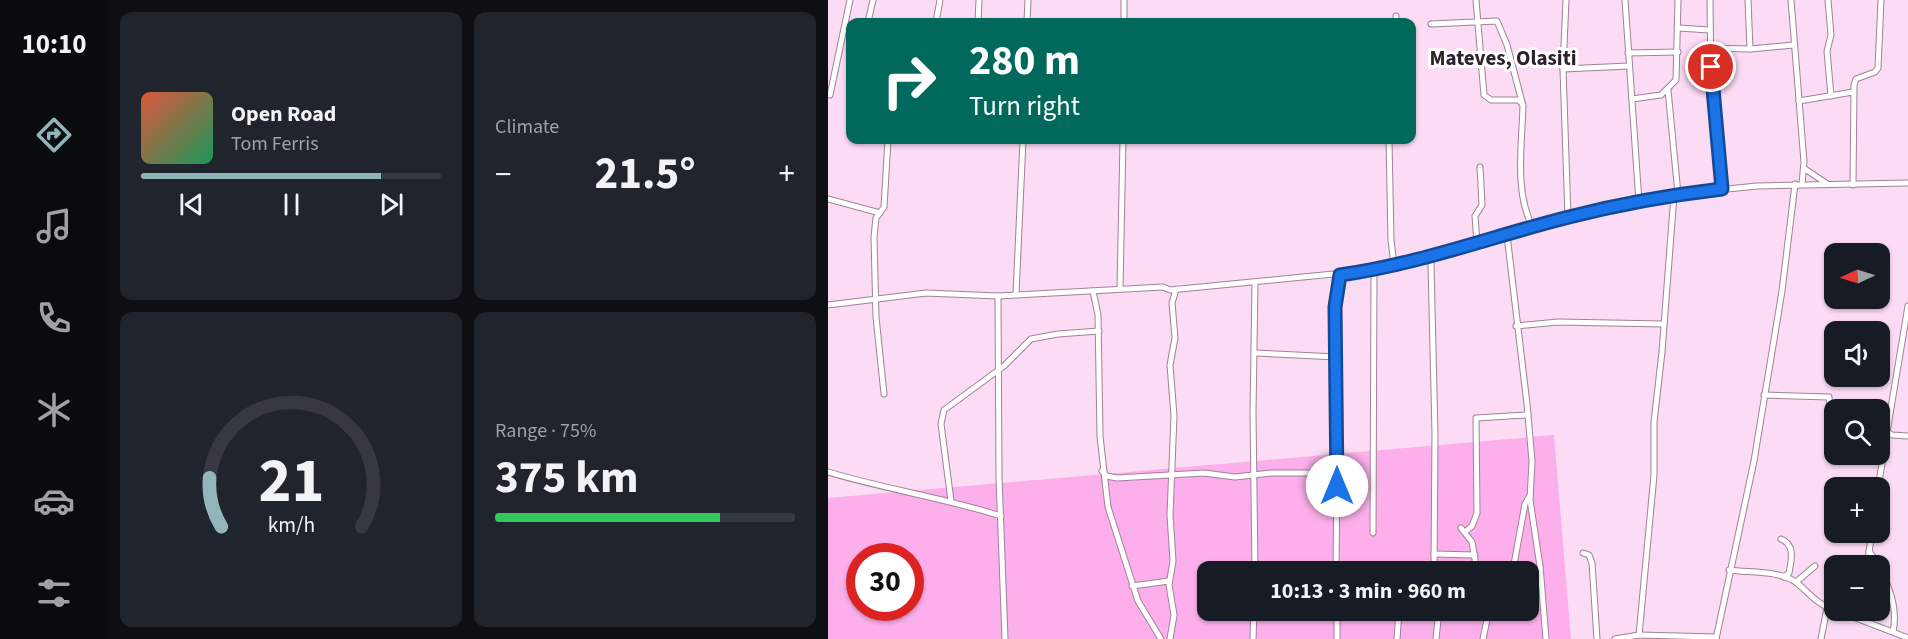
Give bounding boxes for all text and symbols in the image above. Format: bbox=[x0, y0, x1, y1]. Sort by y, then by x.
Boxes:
text: 10:10 bbox=[21, 25, 87, 64]
text: 280 m bbox=[969, 31, 1080, 91]
pin bbox=[1685, 41, 1736, 92]
icon: right bbox=[870, 42, 948, 120]
district label: Mateves, Olasiti bbox=[1430, 43, 1576, 73]
icon: arrive bbox=[1694, 50, 1727, 83]
text: Turn right bbox=[969, 87, 1080, 126]
text: Open Road bbox=[231, 98, 336, 130]
text: Climate bbox=[495, 113, 559, 141]
icon: directions bbox=[33, 114, 75, 156]
text: Tom Ferris bbox=[231, 130, 319, 158]
text: 21.5° bbox=[594, 142, 696, 206]
text: − bbox=[495, 151, 511, 198]
text: + bbox=[779, 151, 795, 198]
icon: previous bbox=[175, 188, 208, 221]
icon: pause bbox=[275, 188, 308, 221]
icon: next bbox=[375, 188, 408, 221]
icon: music bbox=[33, 205, 75, 247]
north arrow bbox=[1824, 243, 1890, 309]
map controls bbox=[1824, 243, 1890, 621]
icon: phone bbox=[33, 297, 75, 339]
button: sound bbox=[1824, 321, 1890, 387]
icon: climate bbox=[33, 389, 75, 431]
button: search bbox=[1824, 399, 1890, 465]
text: Range · 75% bbox=[495, 417, 596, 445]
text: 21 bbox=[258, 437, 324, 526]
text: 375 km bbox=[495, 446, 639, 510]
position arrow bbox=[1305, 454, 1369, 518]
button: + bbox=[1824, 477, 1890, 543]
icon: car bbox=[33, 480, 75, 522]
text: km/h bbox=[267, 510, 315, 541]
speed limit sign: 30 bbox=[846, 543, 924, 621]
button: − bbox=[1824, 555, 1890, 621]
icon: filters bbox=[33, 572, 75, 614]
text: 10:13 · 3 min · 960 m bbox=[1270, 575, 1466, 607]

